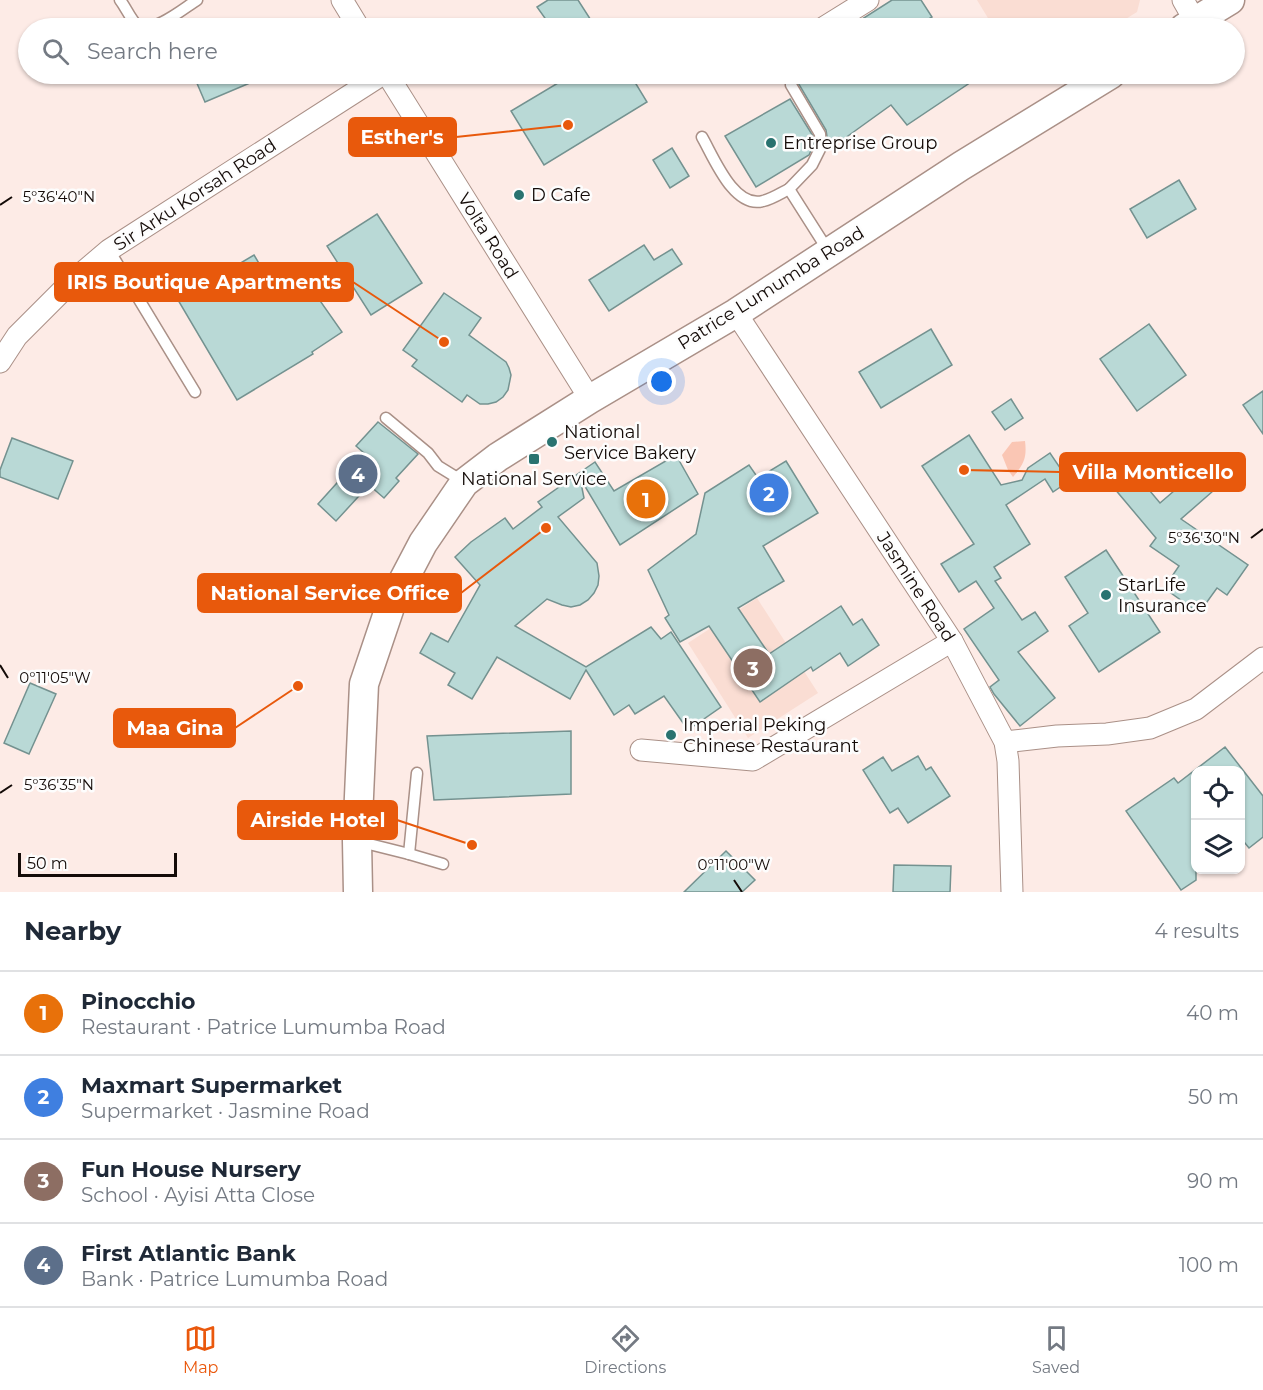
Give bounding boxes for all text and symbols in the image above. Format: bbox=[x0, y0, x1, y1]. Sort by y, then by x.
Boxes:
search box bbox=[18, 18, 1245, 84]
icon: search bbox=[39, 35, 72, 68]
text: Search here bbox=[87, 38, 218, 65]
callout: Esther's bbox=[349, 118, 456, 156]
text: Esther's bbox=[360, 125, 444, 149]
place label: Entreprise Group bbox=[783, 132, 937, 154]
street label: Sir Arku Korsah Road bbox=[110, 134, 280, 256]
marker: Entreprise Group bbox=[764, 136, 778, 150]
place label: D Cafe bbox=[531, 184, 591, 206]
text: 5°36'40"N bbox=[23, 187, 95, 206]
marker: D Cafe bbox=[512, 188, 526, 202]
street label: Volta Road bbox=[453, 189, 523, 283]
street label: Patrice Lumumba Road bbox=[674, 222, 868, 354]
callout: IRIS Boutique Apartments bbox=[55, 263, 353, 301]
text: IRIS Boutique Apartments bbox=[67, 270, 342, 294]
your location bbox=[647, 367, 676, 396]
place label: National Service Bakery bbox=[564, 421, 696, 464]
marker: National Service Bakery bbox=[545, 435, 559, 449]
pin: 4 bbox=[338, 452, 378, 496]
marker: National Service bbox=[527, 452, 541, 466]
callout: Villa Monticello bbox=[1060, 453, 1245, 491]
text: Villa Monticello bbox=[1071, 460, 1234, 484]
place label: National Service bbox=[461, 468, 607, 490]
pin: 2 bbox=[750, 470, 788, 516]
pin: 1 bbox=[626, 476, 666, 522]
street label: Jasmine Road bbox=[872, 527, 960, 646]
text: 5°36'30"N bbox=[1168, 528, 1240, 547]
callout: National Service Office bbox=[198, 574, 461, 612]
place label: StarLife Insurance bbox=[1118, 574, 1207, 617]
text: National Service Office bbox=[210, 581, 450, 605]
marker: StarLife Insurance bbox=[1099, 588, 1113, 602]
pin: 3 bbox=[734, 646, 772, 690]
text: 0°11'05"W bbox=[19, 668, 91, 687]
callout: Maa Gina bbox=[114, 709, 235, 747]
place label: Imperial Peking Chinese Restaurant bbox=[683, 714, 859, 757]
text: Maa Gina bbox=[126, 716, 224, 740]
marker: Imperial Peking Chinese Restaurant bbox=[664, 728, 678, 742]
map controls bbox=[1191, 766, 1245, 874]
button: locate bbox=[1191, 766, 1245, 820]
text: 5°36'35"N bbox=[24, 775, 94, 794]
callout: Airside Hotel bbox=[238, 801, 397, 839]
text: Airside Hotel bbox=[250, 808, 385, 832]
button: layers bbox=[1191, 820, 1245, 874]
scale bar bbox=[18, 850, 177, 878]
text: 50 m bbox=[27, 854, 68, 873]
text: 0°11'00"W bbox=[697, 855, 771, 874]
text: Nearby bbox=[24, 915, 121, 947]
text: 4 results bbox=[1154, 919, 1239, 943]
text: Pinocchio bbox=[81, 988, 195, 1015]
text: 1 bbox=[40, 1001, 47, 1025]
text: 40 m bbox=[1186, 1001, 1239, 1025]
text: Restaurant · Patrice Lumumba Road bbox=[81, 1015, 446, 1039]
text: Maxmart Supermarket bbox=[81, 1072, 342, 1099]
text: 2 bbox=[38, 1085, 49, 1109]
text: 50 m bbox=[1188, 1085, 1239, 1109]
text: Supermarket · Jasmine Road bbox=[81, 1099, 370, 1123]
text: Fun House Nursery bbox=[81, 1156, 301, 1183]
text: 3 bbox=[38, 1169, 49, 1193]
text: 90 m bbox=[1187, 1169, 1239, 1193]
text: School · Ayisi Atta Close bbox=[81, 1183, 315, 1207]
text: First Atlantic Bank bbox=[81, 1240, 296, 1267]
text: 4 bbox=[37, 1253, 50, 1277]
text: 100 m bbox=[1179, 1253, 1239, 1277]
text: Bank · Patrice Lumumba Road bbox=[81, 1267, 388, 1291]
tab: Map bbox=[183, 1322, 218, 1377]
tab: Directions bbox=[584, 1322, 666, 1377]
tab: Saved bbox=[1032, 1322, 1080, 1377]

